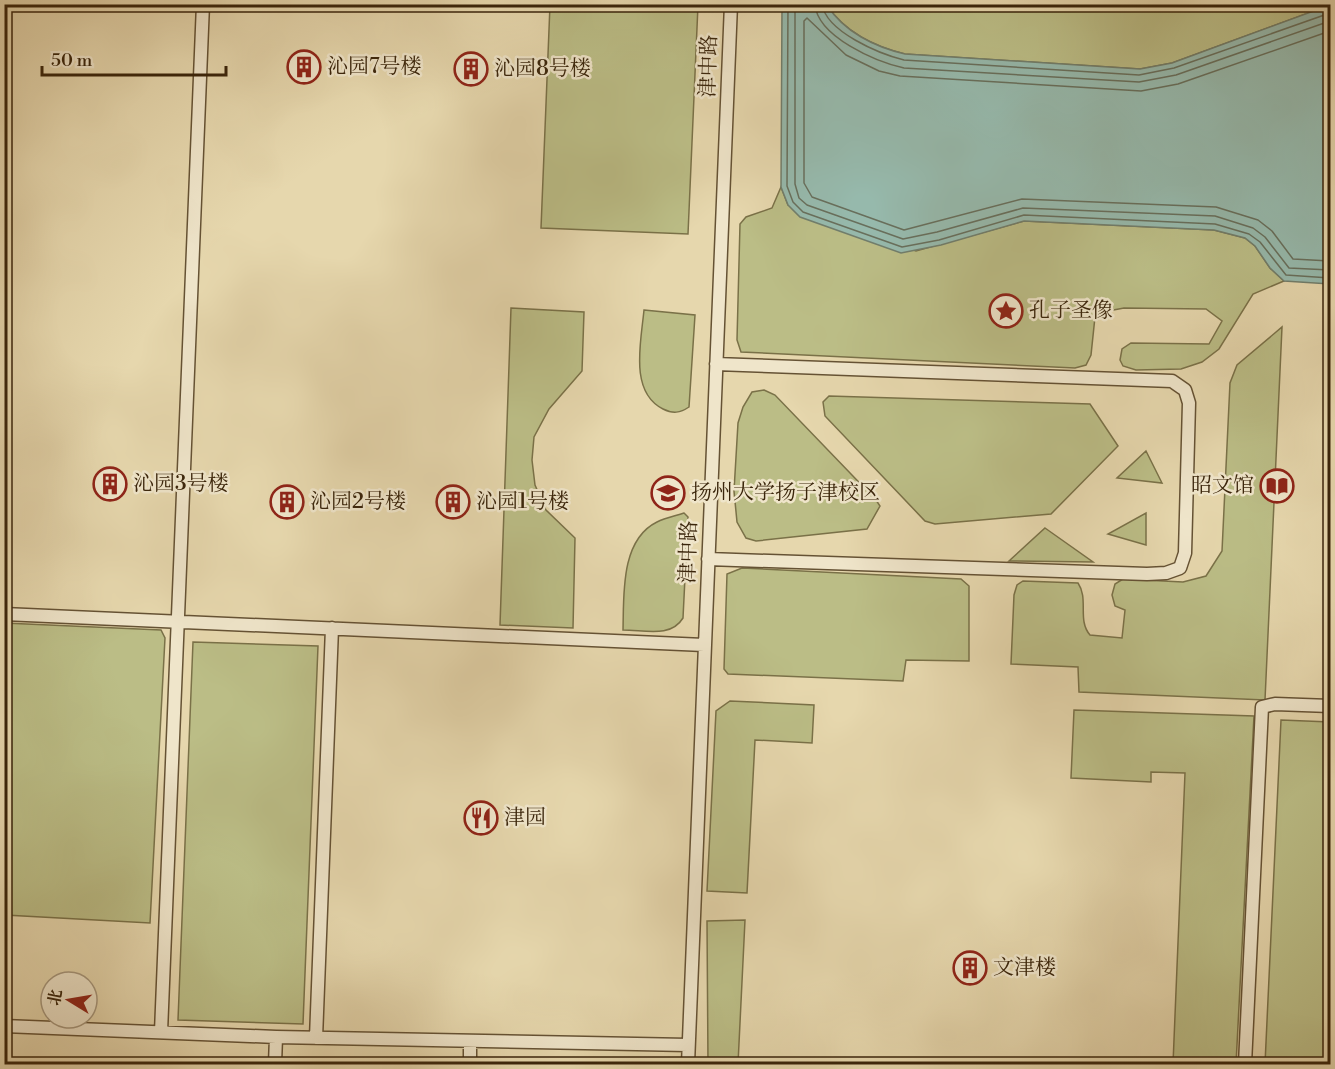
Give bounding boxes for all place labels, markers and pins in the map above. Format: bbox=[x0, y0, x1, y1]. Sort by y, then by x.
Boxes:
building icon: 沁园7号楼 bbox=[286, 49, 322, 85]
building icon: 沁园8号楼 bbox=[453, 51, 489, 87]
place label: 沁园7号楼 bbox=[327, 54, 422, 80]
place label: 沁园8号楼 bbox=[494, 56, 591, 82]
place icon: 孔子圣像 bbox=[988, 293, 1024, 329]
place label: 孔子圣像 bbox=[1029, 298, 1113, 324]
building icon: 沁园3号楼 bbox=[92, 466, 128, 502]
library icon: 昭文馆 bbox=[1259, 468, 1295, 504]
place label: 沁园3号楼 bbox=[133, 471, 229, 497]
place label: 昭文馆 bbox=[1191, 473, 1254, 499]
school or university icon: 扬州大学扬子津校区 bbox=[650, 475, 686, 511]
place label: 扬州大学扬子津校区 bbox=[691, 480, 880, 506]
building icon: 沁园2号楼 bbox=[269, 484, 305, 520]
building icon: 沁园1号楼 bbox=[435, 484, 471, 520]
place label: 沁园2号楼 bbox=[310, 489, 406, 515]
place label: 沁园1号楼 bbox=[476, 489, 569, 515]
restaurant icon: 津园 bbox=[463, 800, 499, 836]
place label: 津园 bbox=[504, 805, 546, 831]
building icon: 文津楼 bbox=[952, 950, 988, 986]
place label: 文津楼 bbox=[993, 955, 1056, 981]

